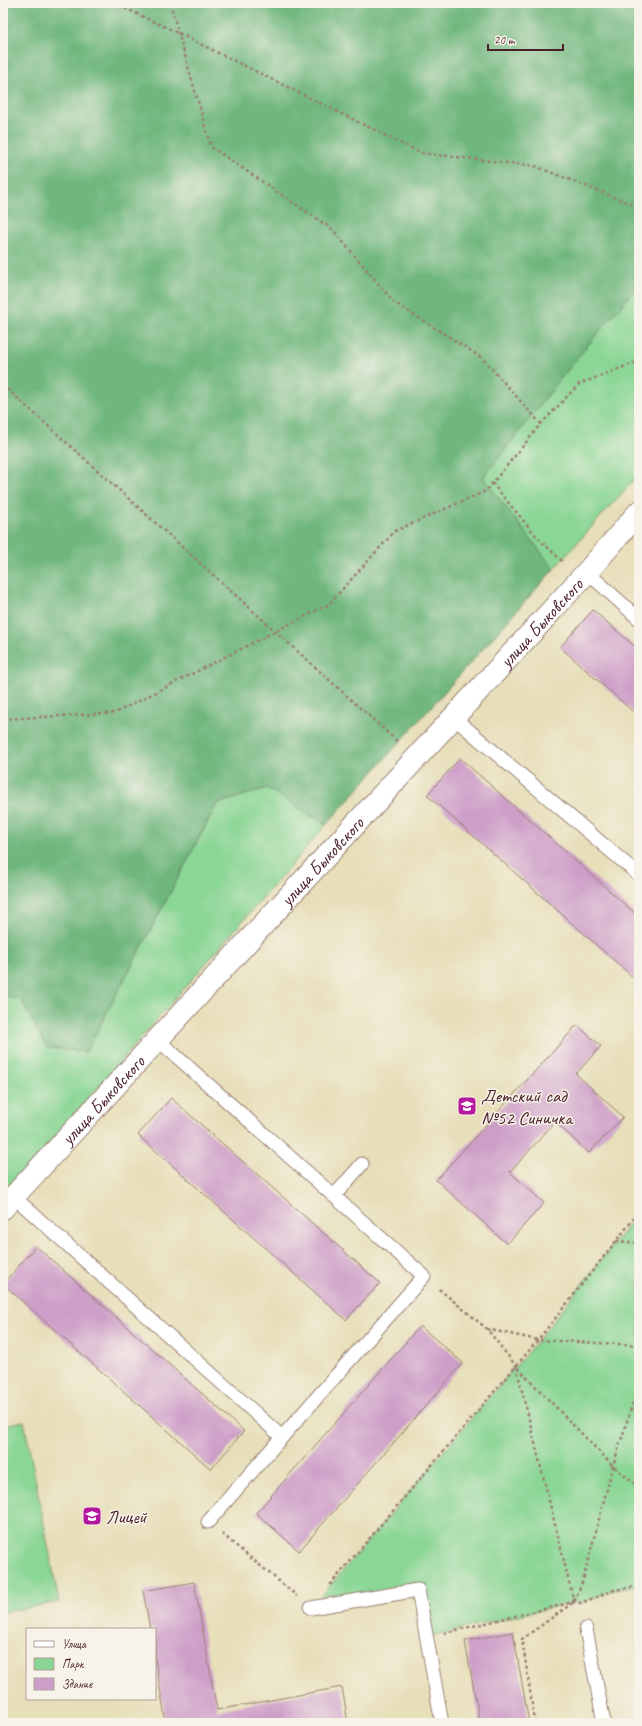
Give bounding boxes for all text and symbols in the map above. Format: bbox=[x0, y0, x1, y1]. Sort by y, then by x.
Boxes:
scale bar bbox=[488, 26, 563, 52]
text: 20 m bbox=[494, 32, 516, 48]
street label: улица Быковского bbox=[494, 572, 589, 674]
street label: улица Быковского bbox=[275, 811, 370, 912]
street label: улица Быковского bbox=[55, 1050, 151, 1151]
place label: Детский сад №52 Синичка bbox=[481, 1084, 574, 1130]
school or university icon: Детский сад №52 Синичка bbox=[456, 1095, 478, 1117]
school or university icon: Лицей bbox=[81, 1505, 103, 1527]
place label: Лицей bbox=[106, 1505, 148, 1529]
legend bbox=[26, 1628, 156, 1700]
text: Улица bbox=[62, 1636, 87, 1652]
text: Парк bbox=[62, 1656, 85, 1672]
text: Здание bbox=[62, 1676, 93, 1692]

